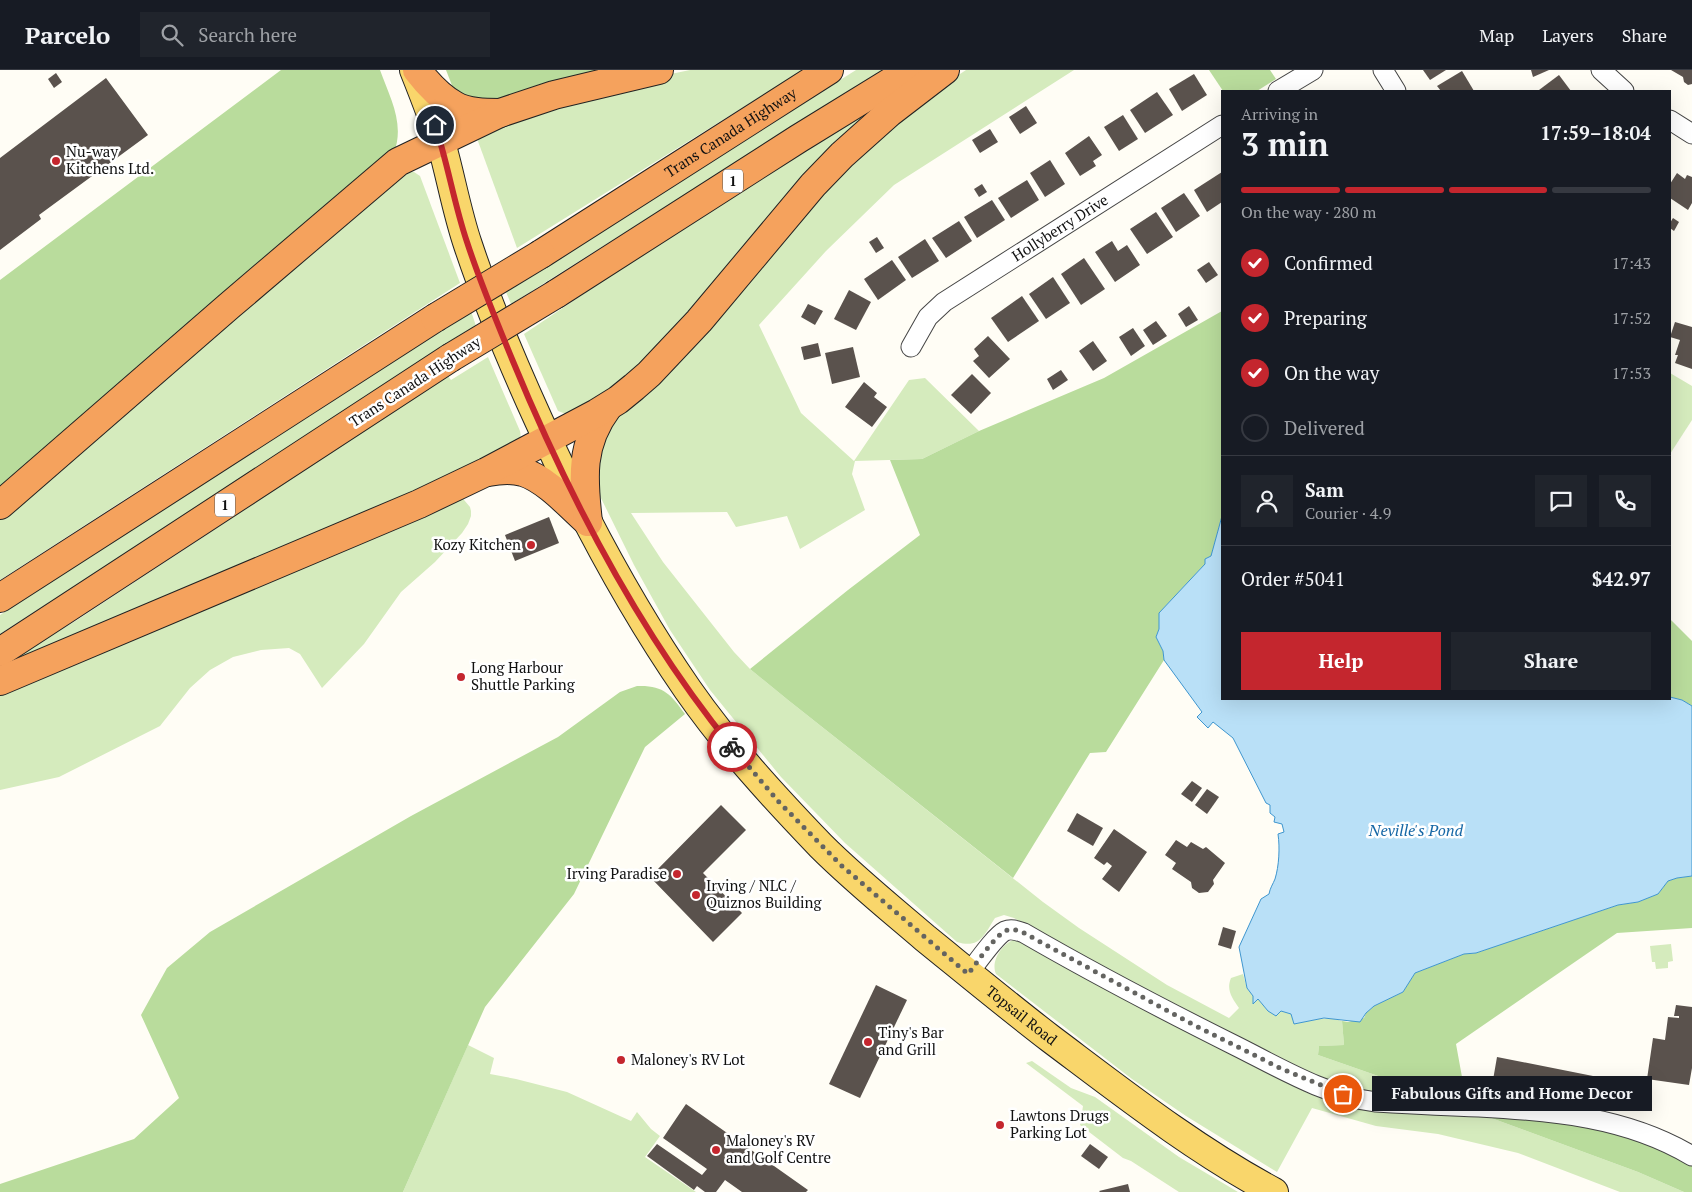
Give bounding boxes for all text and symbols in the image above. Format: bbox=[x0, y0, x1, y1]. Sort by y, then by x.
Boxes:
search box bbox=[140, 12, 490, 57]
text: Parcelo bbox=[25, 19, 110, 51]
icon: search bbox=[158, 21, 186, 49]
text: Search here bbox=[198, 22, 297, 47]
text: Map bbox=[1479, 23, 1514, 47]
text: Layers bbox=[1542, 23, 1594, 47]
text: Share bbox=[1622, 23, 1667, 47]
street label: Trans Canada Highway bbox=[660, 82, 800, 182]
text: Arriving in bbox=[1241, 103, 1318, 125]
pin bbox=[414, 104, 456, 146]
icon: home bbox=[421, 111, 449, 139]
text: 17:59–18:04 bbox=[1540, 120, 1651, 145]
text: 3 min bbox=[1241, 123, 1329, 165]
place label: Nu-way Kitchens Ltd. bbox=[66, 141, 154, 178]
marker: Nu-way Kitchens Ltd. bbox=[50, 155, 62, 167]
road number: 1 bbox=[723, 170, 743, 192]
street label: Hollyberry Drive bbox=[1008, 189, 1111, 265]
text: On the way · 280 m bbox=[1241, 201, 1376, 223]
icon: check bbox=[1241, 249, 1269, 277]
text: Confirmed bbox=[1284, 250, 1373, 275]
text: 17:43 bbox=[1612, 252, 1651, 274]
icon: check bbox=[1241, 304, 1269, 332]
text: Preparing bbox=[1284, 305, 1367, 330]
text: 17:52 bbox=[1612, 307, 1651, 329]
street label: Trans Canada Highway bbox=[345, 331, 484, 431]
icon: check bbox=[1241, 359, 1269, 387]
text: On the way bbox=[1284, 360, 1379, 385]
text: 17:53 bbox=[1612, 362, 1651, 384]
text: Delivered bbox=[1284, 415, 1365, 440]
button: person bbox=[1241, 475, 1293, 527]
button: chat bbox=[1535, 475, 1587, 527]
button: phone bbox=[1599, 475, 1651, 527]
text: Sam bbox=[1305, 477, 1344, 502]
road number: 1 bbox=[215, 494, 235, 516]
text: Courier · 4.9 bbox=[1305, 502, 1391, 524]
place label: Kozy Kitchen bbox=[434, 534, 521, 554]
marker: Kozy Kitchen bbox=[525, 539, 537, 551]
text: Order #5041 bbox=[1241, 566, 1345, 591]
text: $42.97 bbox=[1592, 566, 1651, 591]
button: Help bbox=[1241, 632, 1441, 690]
button: Share bbox=[1451, 632, 1651, 690]
place label: Long Harbour Shuttle Parking bbox=[471, 657, 576, 694]
marker: Long Harbour Shuttle Parking bbox=[455, 671, 467, 683]
courier bbox=[707, 722, 757, 772]
icon: bike bbox=[718, 733, 746, 761]
water label: Neville's Pond bbox=[1368, 819, 1464, 841]
place label: Irving Paradise bbox=[566, 863, 667, 883]
marker: Irving Paradise bbox=[671, 868, 683, 880]
place label: Irving / NLC / Quiznos Building bbox=[706, 875, 823, 912]
marker: Irving / NLC / Quiznos Building bbox=[690, 889, 702, 901]
street label: Topsail Road bbox=[982, 981, 1062, 1049]
place label: Tiny's Bar and Grill bbox=[878, 1022, 944, 1059]
marker: Tiny's Bar and Grill bbox=[862, 1036, 874, 1048]
place label: Maloney's RV Lot bbox=[631, 1049, 745, 1069]
marker: Maloney's RV Lot bbox=[615, 1054, 627, 1066]
pin bbox=[1322, 1073, 1364, 1115]
callout: Fabulous Gifts and Home Decor bbox=[1373, 1076, 1653, 1112]
icon: bag bbox=[1329, 1080, 1357, 1108]
text: Fabulous Gifts and Home Decor bbox=[1391, 1082, 1633, 1104]
place label: Lawtons Drugs Parking Lot bbox=[1010, 1105, 1109, 1142]
marker: Lawtons Drugs Parking Lot bbox=[994, 1119, 1006, 1131]
place label: Maloney's RV and Golf Centre bbox=[726, 1130, 831, 1167]
marker: Maloney's RV and Golf Centre bbox=[710, 1144, 722, 1156]

